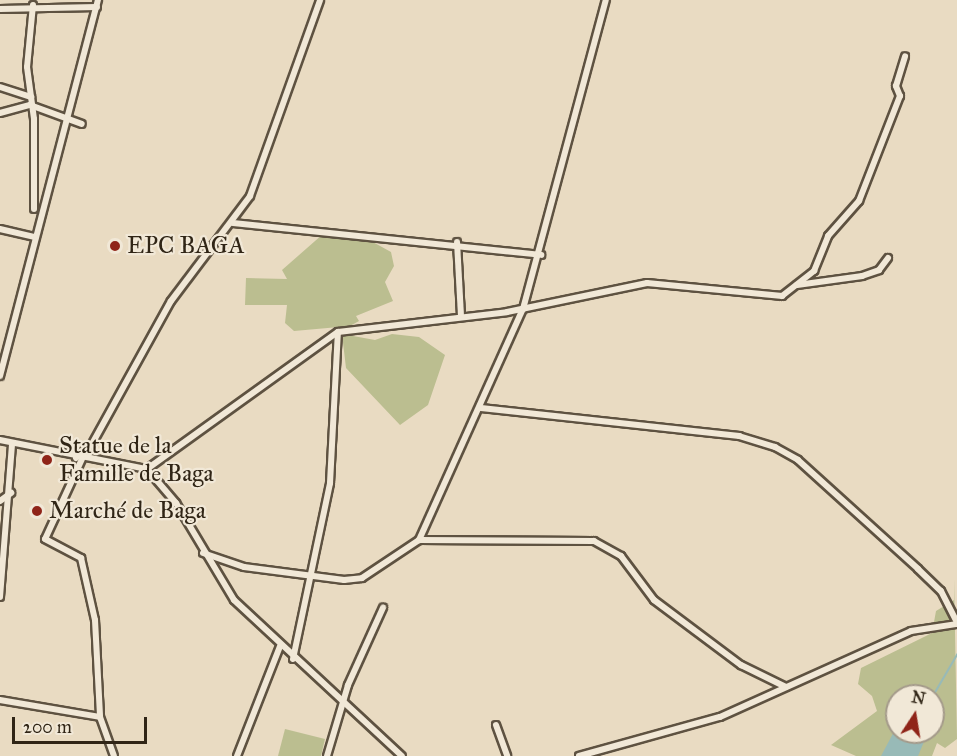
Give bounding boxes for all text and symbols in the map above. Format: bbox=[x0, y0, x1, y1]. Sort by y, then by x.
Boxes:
place label: EPC BAGA bbox=[127, 232, 245, 260]
marker: EPC BAGA bbox=[108, 239, 122, 253]
place label: Statue de la Famille de Baga bbox=[59, 432, 214, 488]
marker: Statue de la Famille de Baga bbox=[40, 453, 54, 467]
place label: Marché de Baga bbox=[49, 497, 206, 525]
marker: Marché de Baga bbox=[30, 504, 44, 518]
north arrow bbox=[885, 684, 945, 744]
text: N bbox=[910, 687, 927, 709]
scale bar bbox=[15, 705, 150, 743]
text: 200 m bbox=[23, 716, 72, 738]

